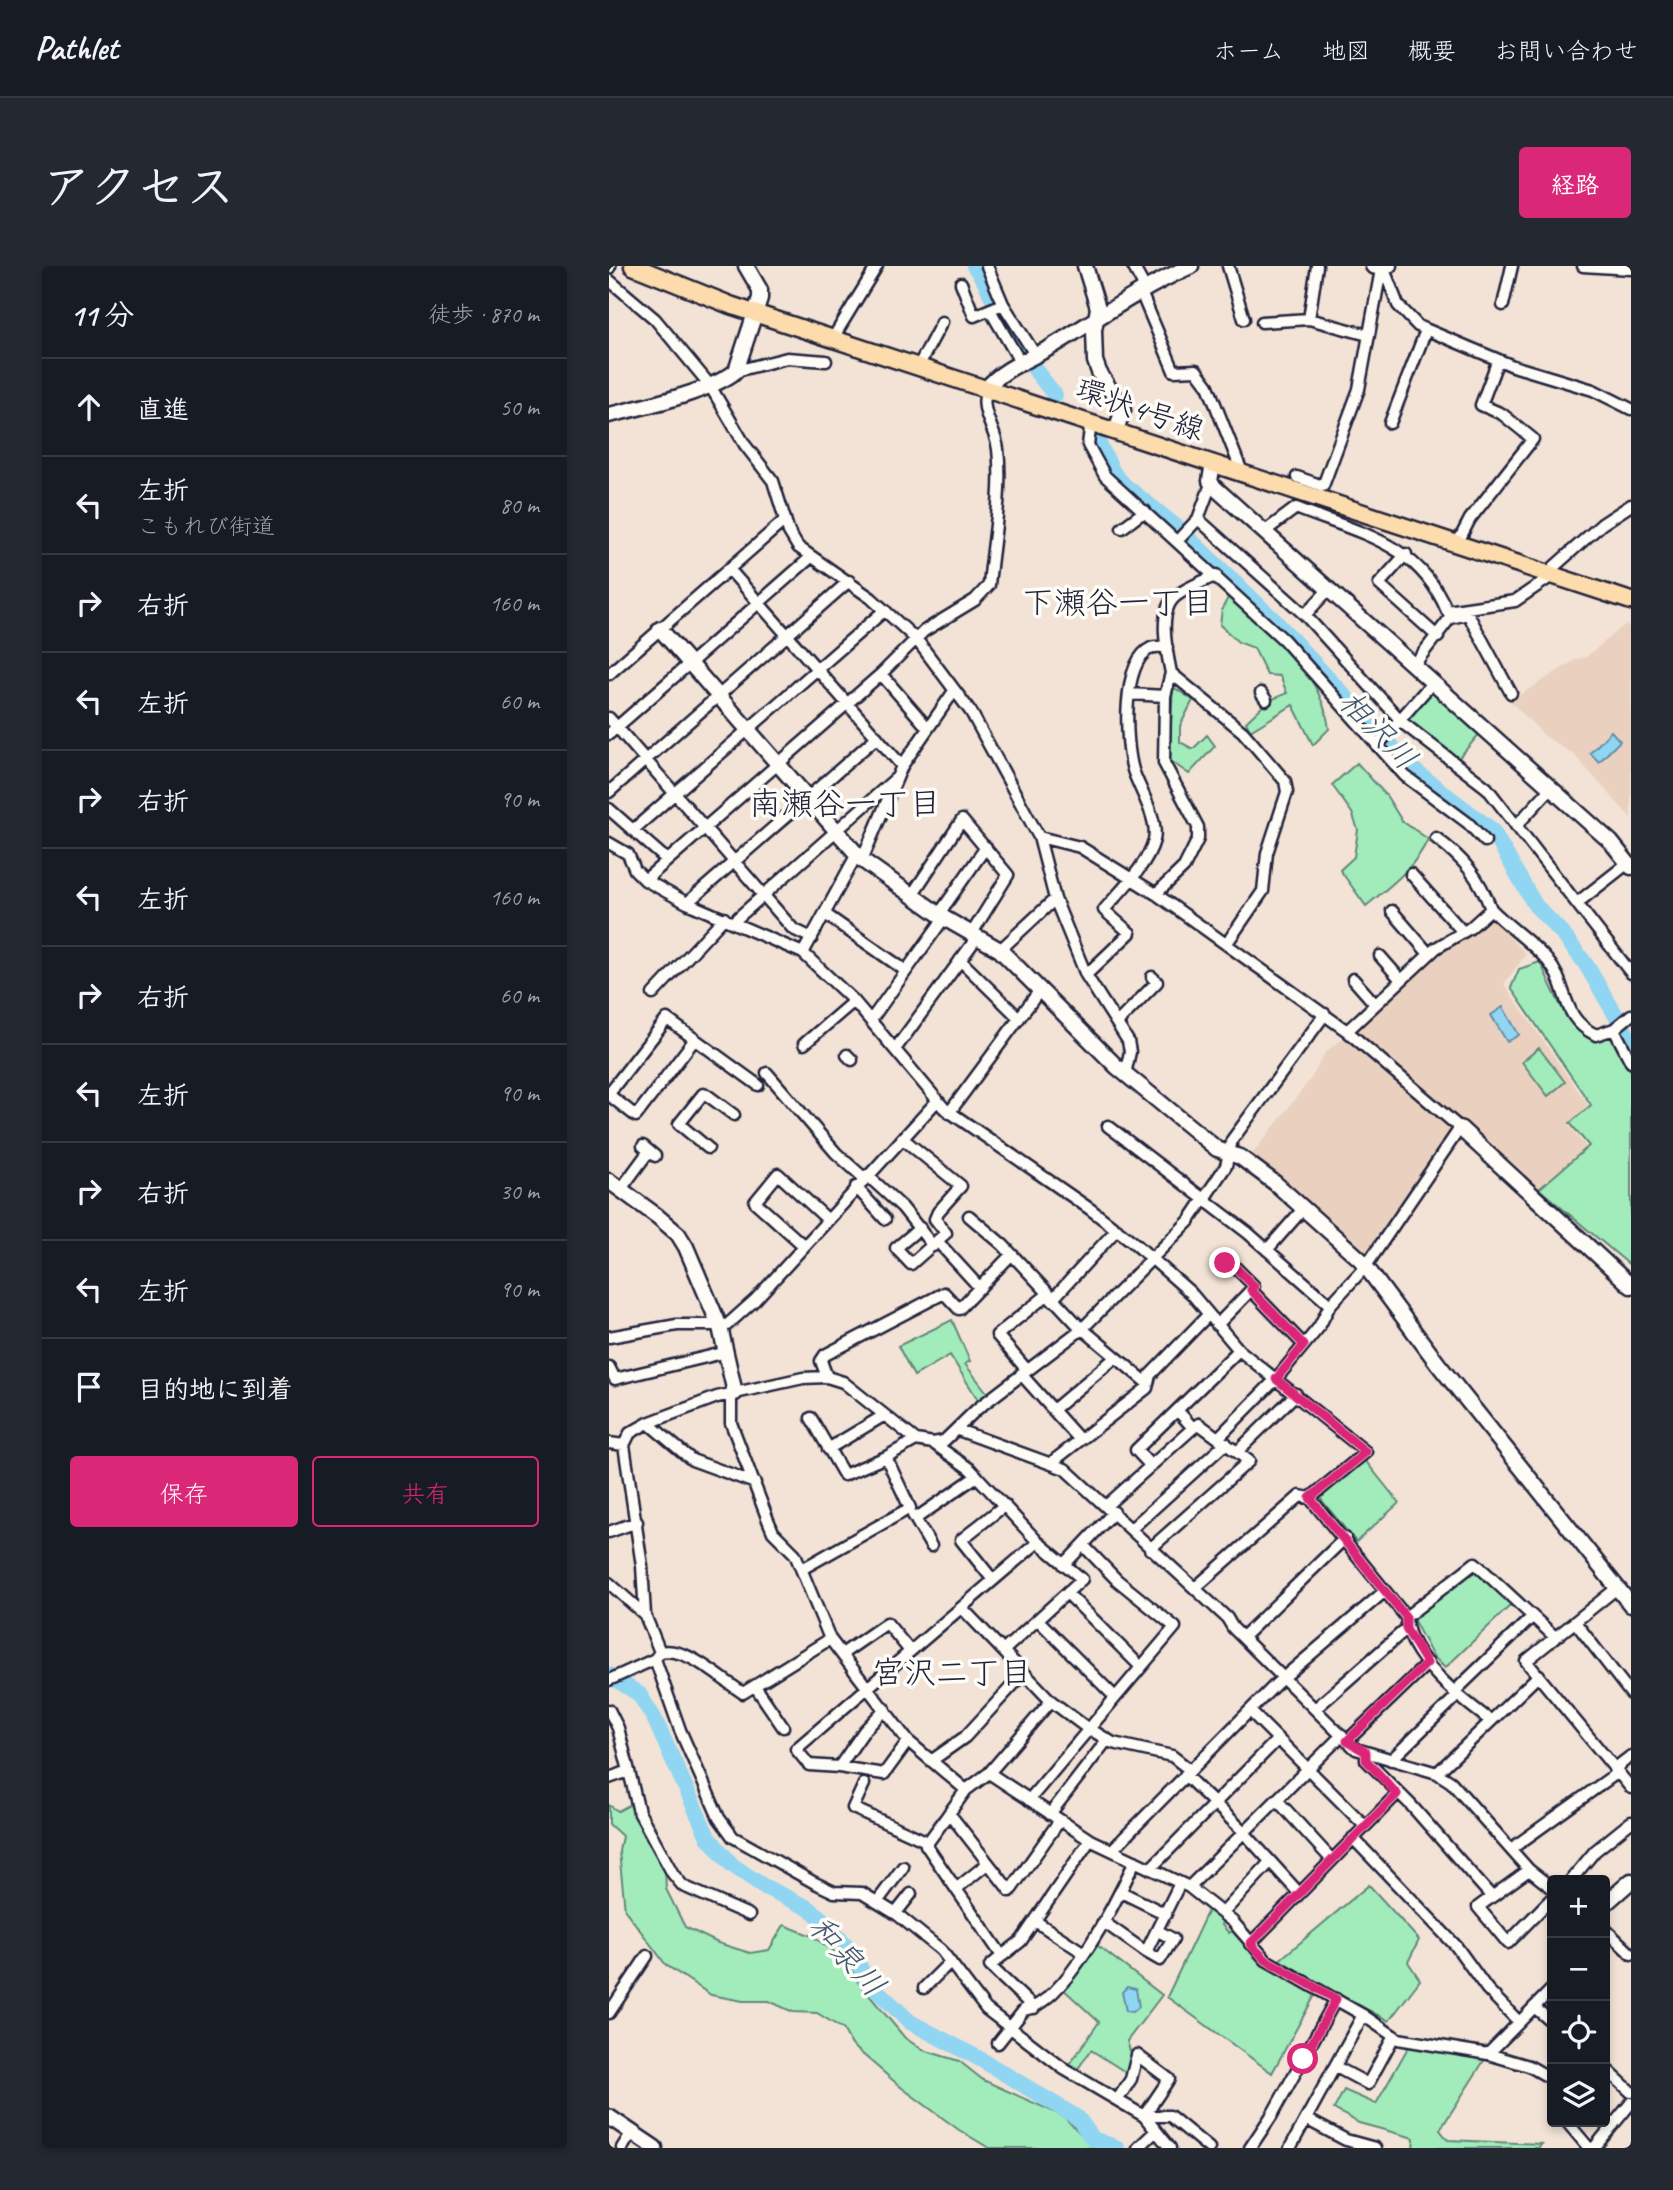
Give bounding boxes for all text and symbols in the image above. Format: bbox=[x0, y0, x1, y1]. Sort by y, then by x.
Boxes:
text: Pathlet bbox=[35, 27, 118, 69]
text: ホーム bbox=[1213, 36, 1284, 66]
text: 地図 bbox=[1322, 36, 1370, 66]
text: 概要 bbox=[1408, 36, 1456, 66]
text: お問い合わせ bbox=[1494, 36, 1638, 66]
button: 経路 bbox=[1519, 147, 1631, 218]
text: アクセス bbox=[42, 156, 235, 218]
text: 11 分 bbox=[70, 296, 134, 334]
text: 徒歩 · 870 m bbox=[428, 300, 539, 329]
street label: 環状4号線 bbox=[1071, 369, 1209, 449]
icon: ahead bbox=[70, 388, 108, 426]
text: 直進 bbox=[137, 393, 189, 426]
text: 50 m bbox=[500, 393, 539, 422]
text: 左折 bbox=[137, 474, 189, 507]
icon: left bbox=[70, 486, 108, 524]
text: 80 m bbox=[500, 491, 539, 520]
text: こもれび街道 bbox=[137, 512, 275, 541]
district label: 下瀬谷一丁目 bbox=[1022, 582, 1214, 623]
icon: right bbox=[70, 584, 108, 622]
text: 右折 bbox=[137, 589, 189, 622]
text: 160 m bbox=[490, 589, 539, 618]
water label: 相沢川 bbox=[1330, 681, 1426, 779]
icon: left bbox=[70, 682, 108, 720]
text: 左折 bbox=[137, 687, 189, 720]
text: 60 m bbox=[500, 687, 539, 716]
icon: right bbox=[70, 780, 108, 818]
district label: 南瀬谷一丁目 bbox=[749, 783, 941, 824]
text: 右折 bbox=[137, 785, 189, 818]
text: 90 m bbox=[500, 785, 539, 814]
icon: left bbox=[70, 878, 108, 916]
text: 左折 bbox=[137, 883, 189, 916]
text: 160 m bbox=[490, 883, 539, 912]
icon: right bbox=[70, 976, 108, 1014]
text: 右折 bbox=[137, 981, 189, 1014]
text: 60 m bbox=[500, 981, 539, 1010]
icon: left bbox=[70, 1074, 108, 1112]
text: 左折 bbox=[137, 1079, 189, 1112]
text: 90 m bbox=[500, 1079, 539, 1108]
icon: right bbox=[70, 1172, 108, 1210]
text: 右折 bbox=[137, 1177, 189, 1210]
text: 30 m bbox=[500, 1177, 539, 1206]
route end bbox=[1209, 1247, 1240, 1278]
icon: left bbox=[70, 1270, 108, 1308]
text: 左折 bbox=[137, 1275, 189, 1308]
text: 90 m bbox=[500, 1275, 539, 1304]
icon: arrive bbox=[70, 1368, 108, 1406]
text: 目的地に到着 bbox=[137, 1373, 293, 1406]
button: 保存 bbox=[70, 1456, 298, 1527]
button: 共有 bbox=[312, 1456, 539, 1527]
district label: 宮沢二丁目 bbox=[872, 1652, 1032, 1693]
map controls bbox=[1547, 1875, 1610, 2127]
button: + bbox=[1547, 1875, 1610, 1938]
water label: 和泉川 bbox=[800, 1907, 894, 2005]
button: − bbox=[1547, 1938, 1610, 2001]
button: locate bbox=[1547, 2001, 1610, 2064]
route start bbox=[1287, 2043, 1318, 2074]
button: layers bbox=[1547, 2064, 1610, 2127]

